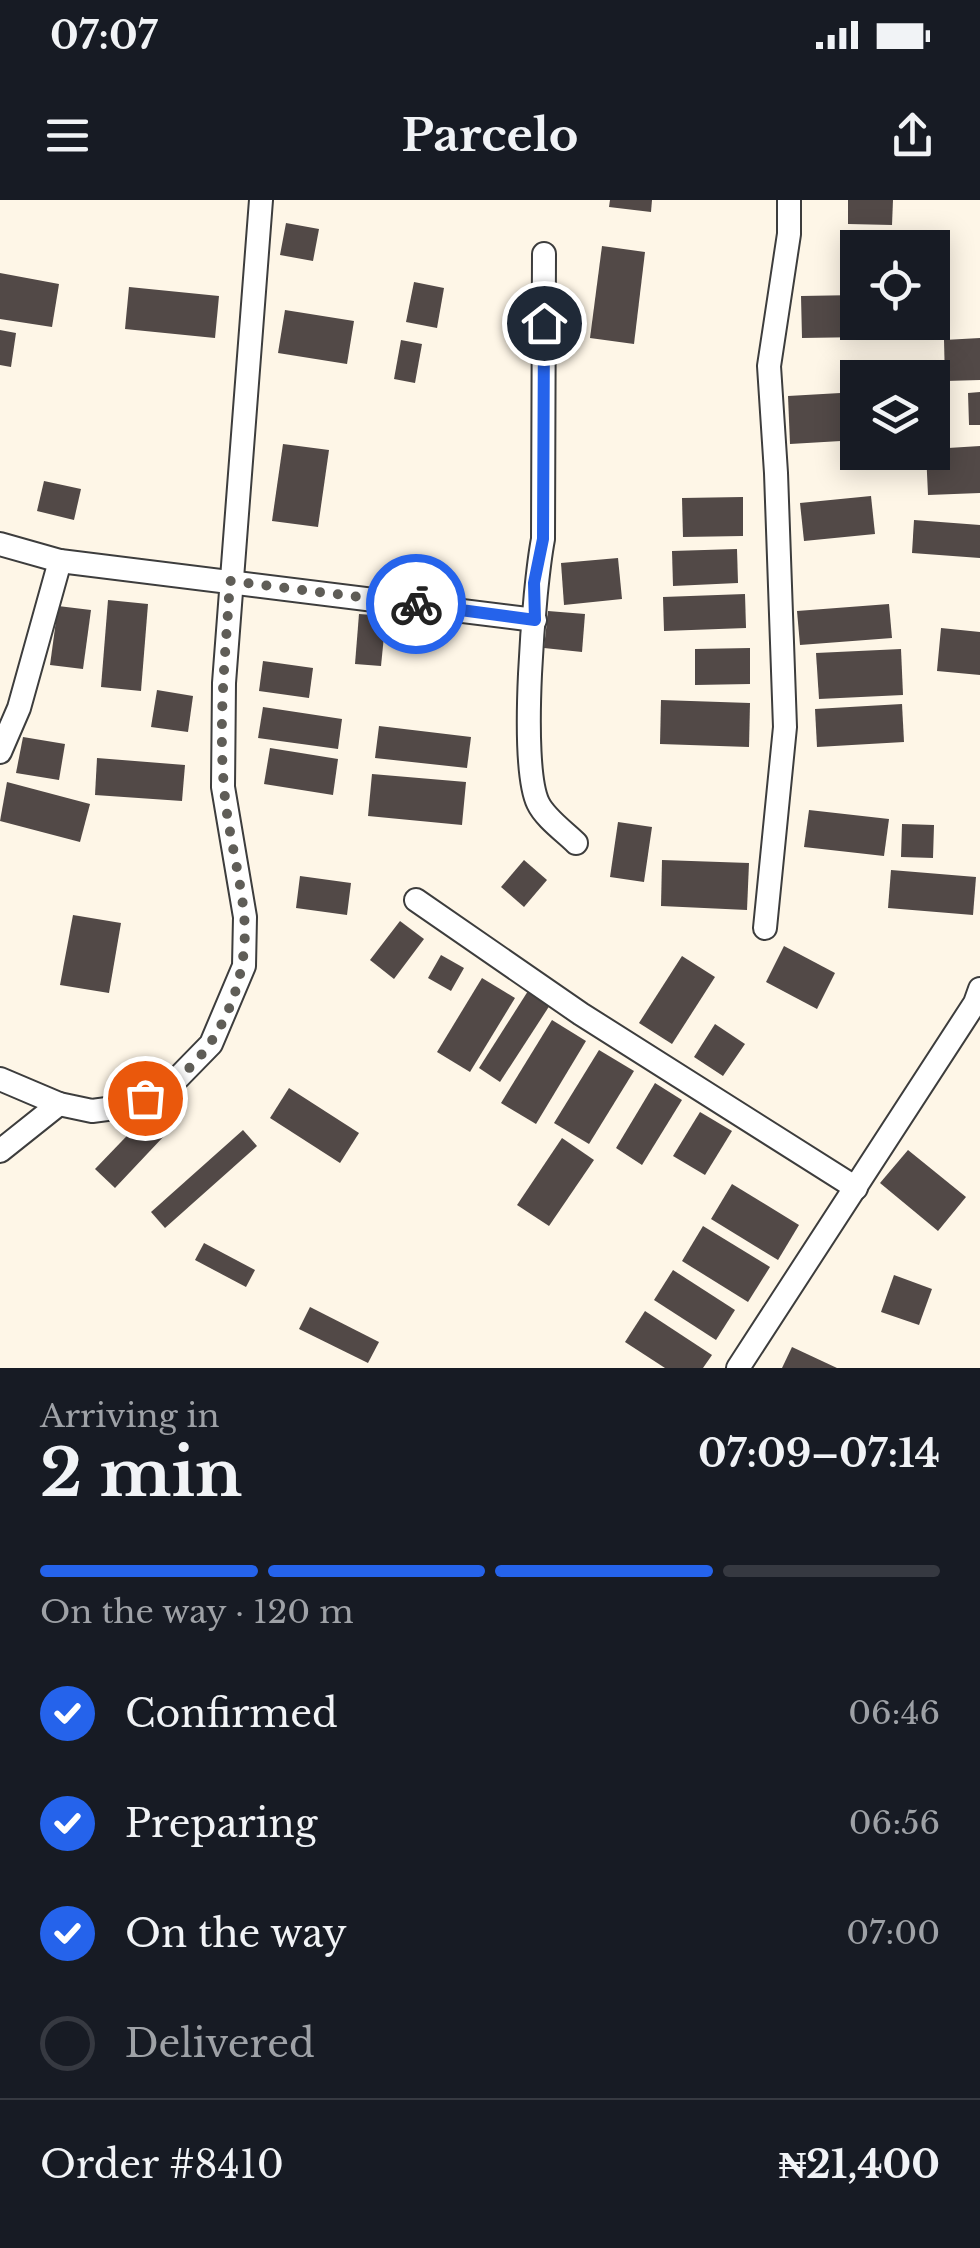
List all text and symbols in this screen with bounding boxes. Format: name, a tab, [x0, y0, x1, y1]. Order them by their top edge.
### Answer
text: 07:07	[50, 12, 157, 59]
text: Parcelo	[401, 107, 579, 163]
icon: menu	[40, 108, 95, 163]
icon: share	[885, 108, 940, 163]
map controls	[840, 230, 950, 470]
button: locate	[840, 230, 950, 340]
pin	[502, 281, 587, 366]
icon: home	[517, 296, 572, 351]
button: layers	[840, 360, 950, 470]
courier	[366, 554, 466, 654]
icon: bike	[389, 577, 444, 632]
pin	[103, 1056, 188, 1141]
icon: bag	[118, 1071, 173, 1126]
text: Arriving in	[40, 1396, 219, 1436]
text: 07:09–07:14	[698, 1430, 940, 1477]
text: 2 min	[40, 1433, 242, 1514]
text: On the way · 120 m	[40, 1592, 354, 1632]
icon: check	[40, 1686, 95, 1741]
text: Confirmed	[125, 1690, 338, 1737]
text: 06:46	[848, 1693, 940, 1733]
icon: check	[40, 1796, 95, 1851]
text: Preparing	[125, 1800, 317, 1847]
text: 06:56	[849, 1803, 940, 1843]
icon: check	[40, 1906, 95, 1961]
text: On the way	[125, 1910, 347, 1957]
text: 07:00	[846, 1913, 940, 1953]
text: Delivered	[125, 2020, 315, 2067]
text: Order #8410	[40, 2141, 284, 2188]
text: ₦21,400	[779, 2141, 940, 2188]

